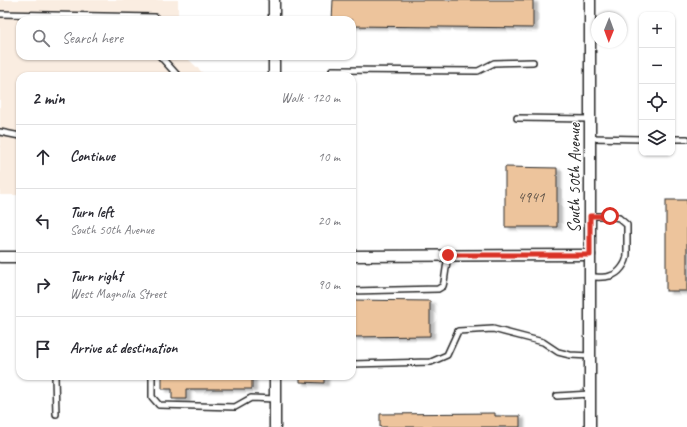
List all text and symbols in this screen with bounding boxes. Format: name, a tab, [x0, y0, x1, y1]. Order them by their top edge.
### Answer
north arrow	[591, 12, 627, 48]
map controls	[639, 12, 675, 156]
button: +	[639, 12, 675, 48]
search box	[16, 16, 356, 60]
icon: search	[30, 27, 52, 49]
text: Search here	[62, 29, 123, 48]
button: −	[639, 48, 675, 84]
button: locate	[639, 84, 675, 120]
text: 2 min	[32, 88, 65, 109]
text: Walk · 120 m	[281, 90, 340, 106]
button: layers	[639, 120, 675, 156]
street label: South 50th Avenue	[564, 122, 585, 233]
icon: ahead	[32, 146, 54, 168]
text: Continue	[70, 147, 115, 166]
text: 10 m	[318, 149, 340, 165]
house number: 4941	[517, 188, 546, 207]
text: Turn left	[70, 203, 113, 222]
route start	[601, 207, 619, 225]
icon: left	[32, 210, 54, 232]
text: 20 m	[318, 213, 340, 229]
text: South 50th Avenue	[70, 222, 154, 238]
route end	[439, 246, 457, 264]
text: Turn right	[70, 267, 123, 286]
icon: right	[32, 274, 54, 296]
text: 90 m	[318, 277, 340, 293]
text: West Magnolia Street	[70, 286, 166, 302]
icon: arrive	[32, 338, 54, 360]
text: Arrive at destination	[70, 339, 177, 358]

